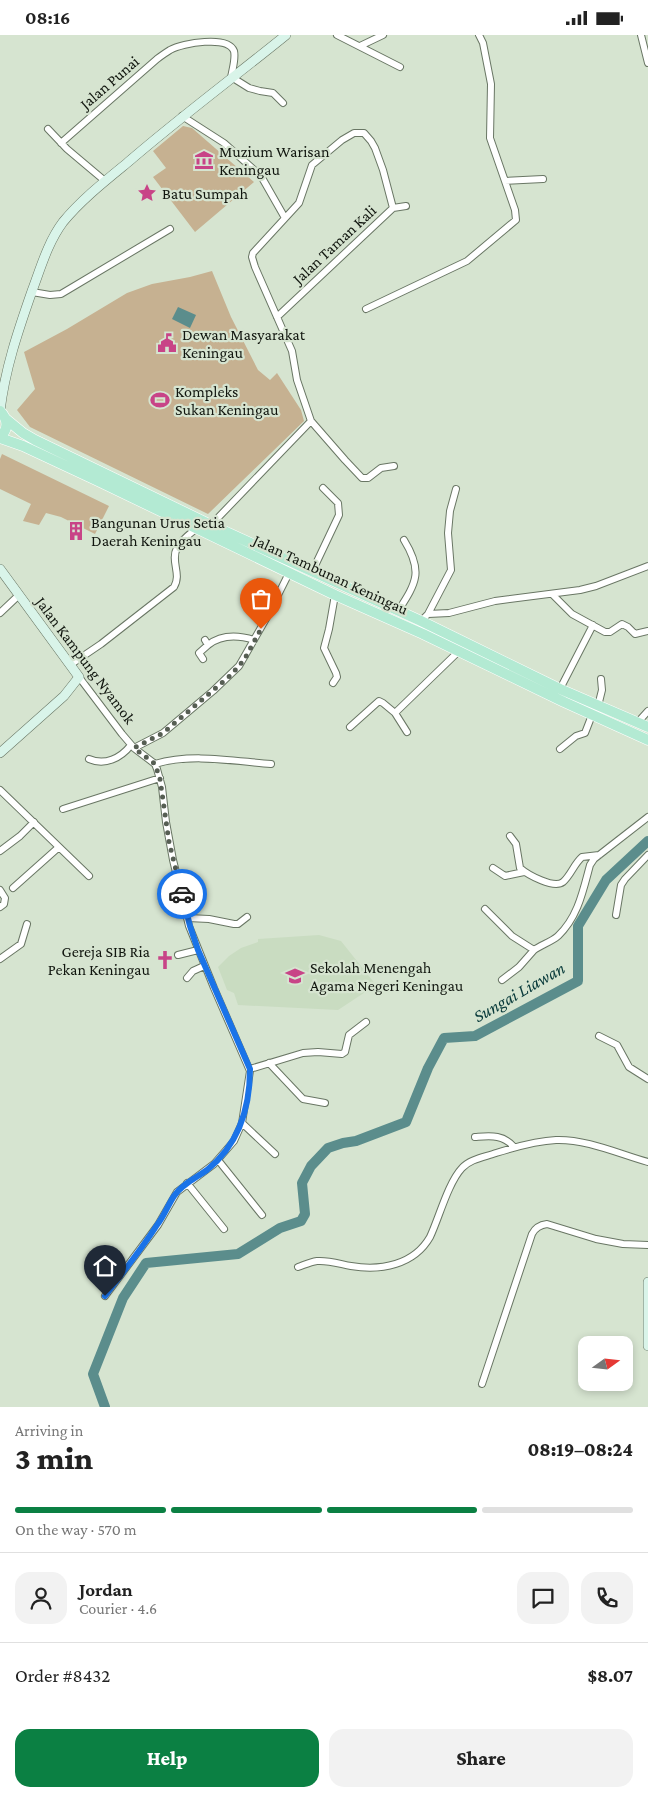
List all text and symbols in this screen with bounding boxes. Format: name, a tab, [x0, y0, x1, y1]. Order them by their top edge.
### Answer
text: 08:16	[25, 7, 70, 28]
street label: Jalan Punai	[75, 52, 143, 114]
place label: Muzium Warisan Keningau	[219, 143, 330, 179]
museum icon: Muzium Warisan Keningau	[193, 149, 215, 171]
place icon: Batu Sumpah	[136, 182, 158, 204]
place label: Batu Sumpah	[162, 185, 249, 203]
street label: Jalan Taman Kali	[288, 201, 380, 289]
place label: Dewan Masyarakat Keningau	[182, 326, 306, 362]
public building icon: Dewan Masyarakat Keningau	[156, 332, 178, 354]
place label: Kompleks Sukan Keningau	[175, 383, 279, 419]
sports icon: Kompleks Sukan Keningau	[149, 389, 171, 411]
place label: Bangunan Urus Setia Daerah Keningau	[91, 514, 225, 550]
building icon: Bangunan Urus Setia Daerah Keningau	[65, 520, 87, 542]
street label: Jalan Tambunan Keningau	[248, 530, 411, 619]
pin	[240, 578, 282, 629]
icon: bag	[247, 585, 275, 613]
street label: Jalan Kampung Nyamok	[30, 592, 139, 728]
courier	[157, 869, 207, 919]
icon: car	[168, 880, 196, 908]
place label: Gereja SIB Ria Pekan Keningau	[48, 943, 151, 979]
church icon: Gereja SIB Ria Pekan Keningau	[154, 949, 176, 971]
water label: Sungai Liawan	[470, 958, 568, 1026]
place label: Sekolah Menengah Agama Negeri Keningau	[310, 959, 464, 995]
school or university icon: Sekolah Menengah Agama Negeri Keningau	[284, 965, 306, 987]
pin	[84, 1245, 126, 1296]
icon: home	[91, 1252, 119, 1280]
north arrow	[578, 1336, 632, 1391]
map controls	[578, 1336, 633, 1391]
text: Arriving in	[15, 1422, 83, 1439]
text: 08:19–08:24	[527, 1439, 633, 1460]
text: 3 min	[15, 1440, 93, 1476]
text: On the way · 570 m	[15, 1521, 137, 1538]
button: person	[15, 1572, 67, 1624]
button: chat	[517, 1572, 569, 1624]
button: phone	[581, 1572, 633, 1624]
text: Jordan	[79, 1579, 133, 1600]
text: Courier · 4.6	[79, 1600, 157, 1617]
text: Order #8432	[15, 1665, 110, 1686]
text: $8.07	[587, 1665, 633, 1686]
button: Help	[15, 1729, 319, 1787]
button: Share	[329, 1729, 633, 1787]

